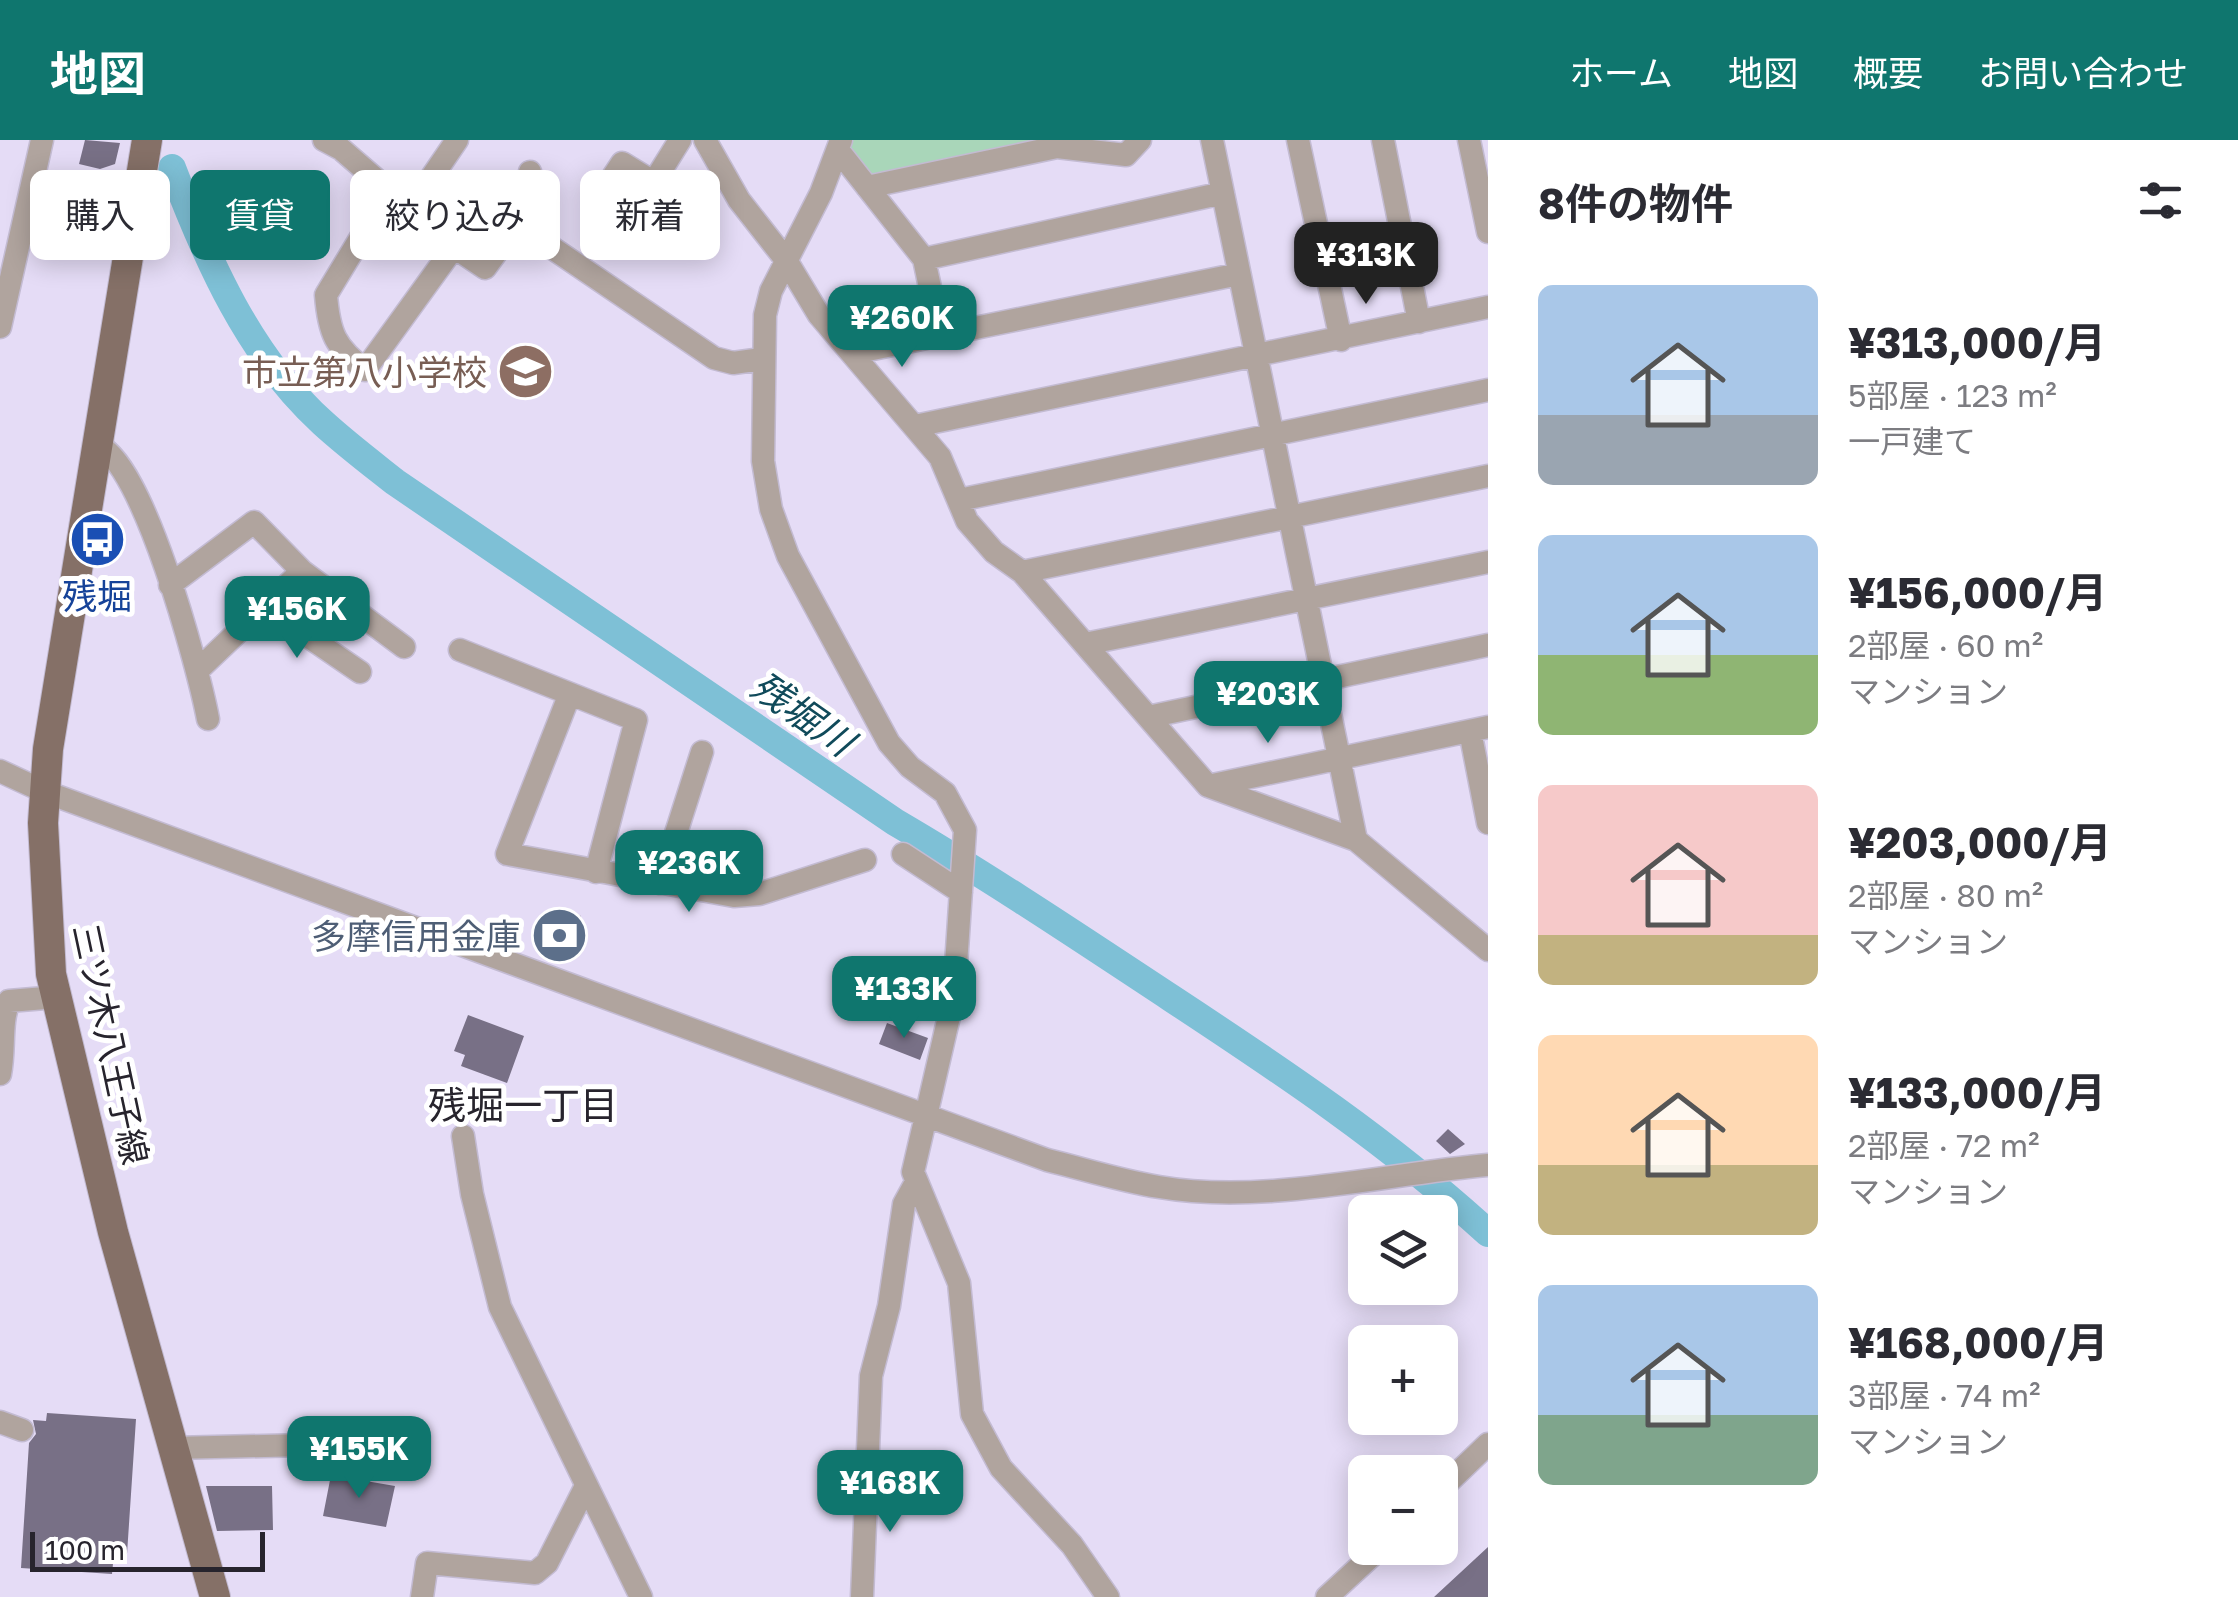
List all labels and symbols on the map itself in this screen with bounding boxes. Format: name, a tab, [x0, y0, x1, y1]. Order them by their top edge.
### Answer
pin: ¥313K	[1296, 222, 1436, 307]
pin: ¥260K	[832, 285, 972, 370]
school or university icon: 市立第八小学校	[496, 342, 556, 402]
place label: 市立第八小学校	[242, 351, 487, 393]
bus stop icon: 残堀	[67, 510, 127, 570]
place label: 残堀	[62, 575, 132, 617]
pin: ¥156K	[227, 576, 367, 661]
pin: ¥203K	[1198, 661, 1338, 746]
water label: 残堀川	[743, 662, 866, 766]
pin: ¥236K	[619, 830, 759, 915]
bank icon: 多摩信用金庫	[530, 906, 590, 966]
place label: 多摩信用金庫	[311, 915, 521, 957]
street label: 三ツ木八王子線	[65, 920, 157, 1168]
pin: ¥133K	[834, 956, 974, 1041]
district label: 残堀一丁目	[428, 1082, 618, 1127]
pin: ¥155K	[289, 1416, 429, 1501]
pin: ¥168K	[820, 1450, 960, 1535]
scale bar	[30, 1527, 265, 1572]

